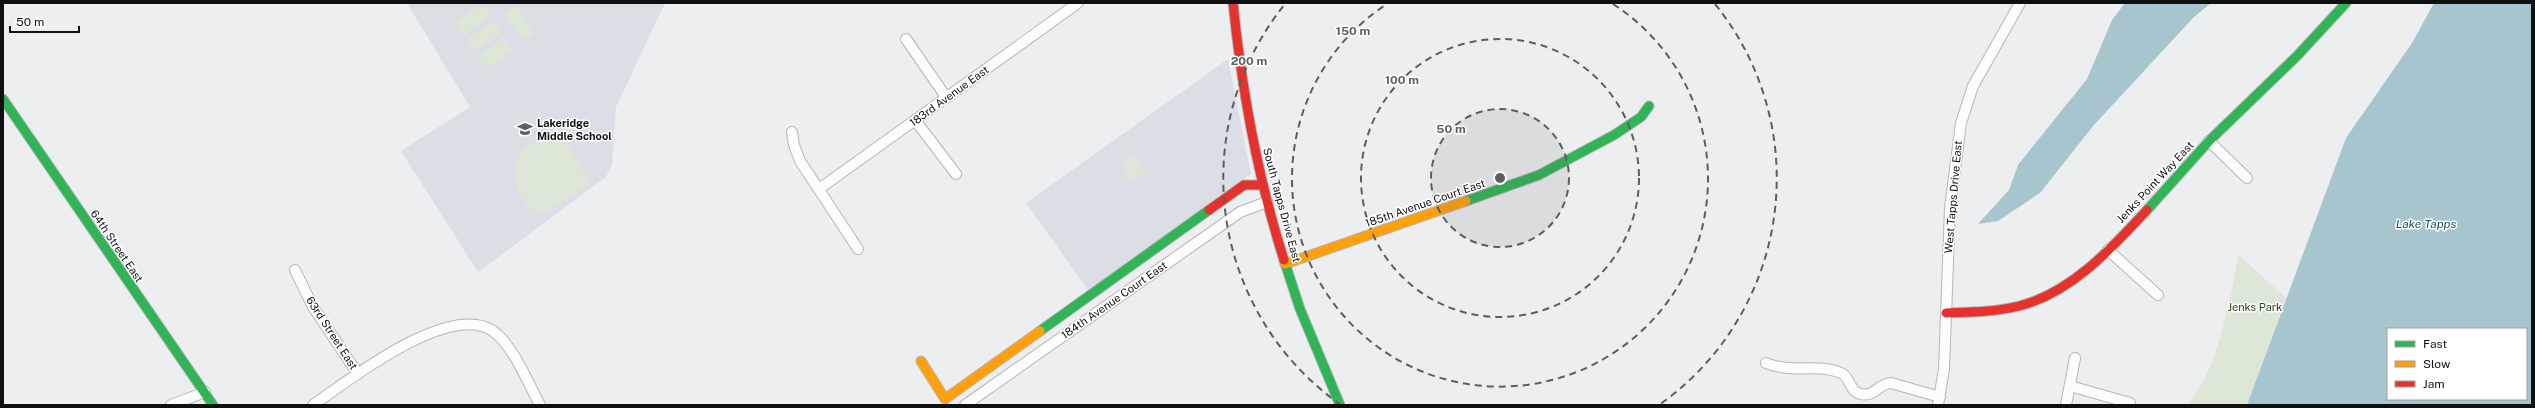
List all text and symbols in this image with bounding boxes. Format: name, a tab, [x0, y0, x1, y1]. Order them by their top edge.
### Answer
scale bar	[10, 8, 79, 34]
text: 50 m	[16, 15, 44, 29]
text: 150 m	[1336, 24, 1370, 38]
text: 200 m	[1231, 54, 1267, 68]
street label: 183rd Avenue East	[907, 63, 991, 129]
text: 100 m	[1385, 73, 1419, 87]
place label: Lakeridge Middle School	[537, 117, 612, 142]
school or university icon: Lakeridge Middle School	[516, 120, 534, 138]
text: 50 m	[1436, 122, 1466, 136]
street label: Jenks Point Way East	[2114, 139, 2196, 225]
street label: West Tapps Drive East	[1942, 140, 1964, 254]
street label: South Tapps Drive East	[1261, 147, 1303, 263]
centre of rings	[1493, 171, 1507, 185]
street label: 185th Avenue Court East	[1363, 177, 1487, 229]
street label: 64th Street East	[88, 208, 146, 284]
water label: Lake Tapps	[2396, 217, 2456, 231]
street label: 184th Avenue Court East	[1059, 259, 1169, 341]
street label: 63rd Street East	[304, 294, 360, 372]
park label: Jenks Park	[2228, 301, 2282, 313]
legend	[2387, 328, 2527, 400]
text: Fast	[2423, 337, 2448, 351]
text: Slow	[2423, 357, 2451, 371]
text: Jam	[2423, 377, 2445, 391]

